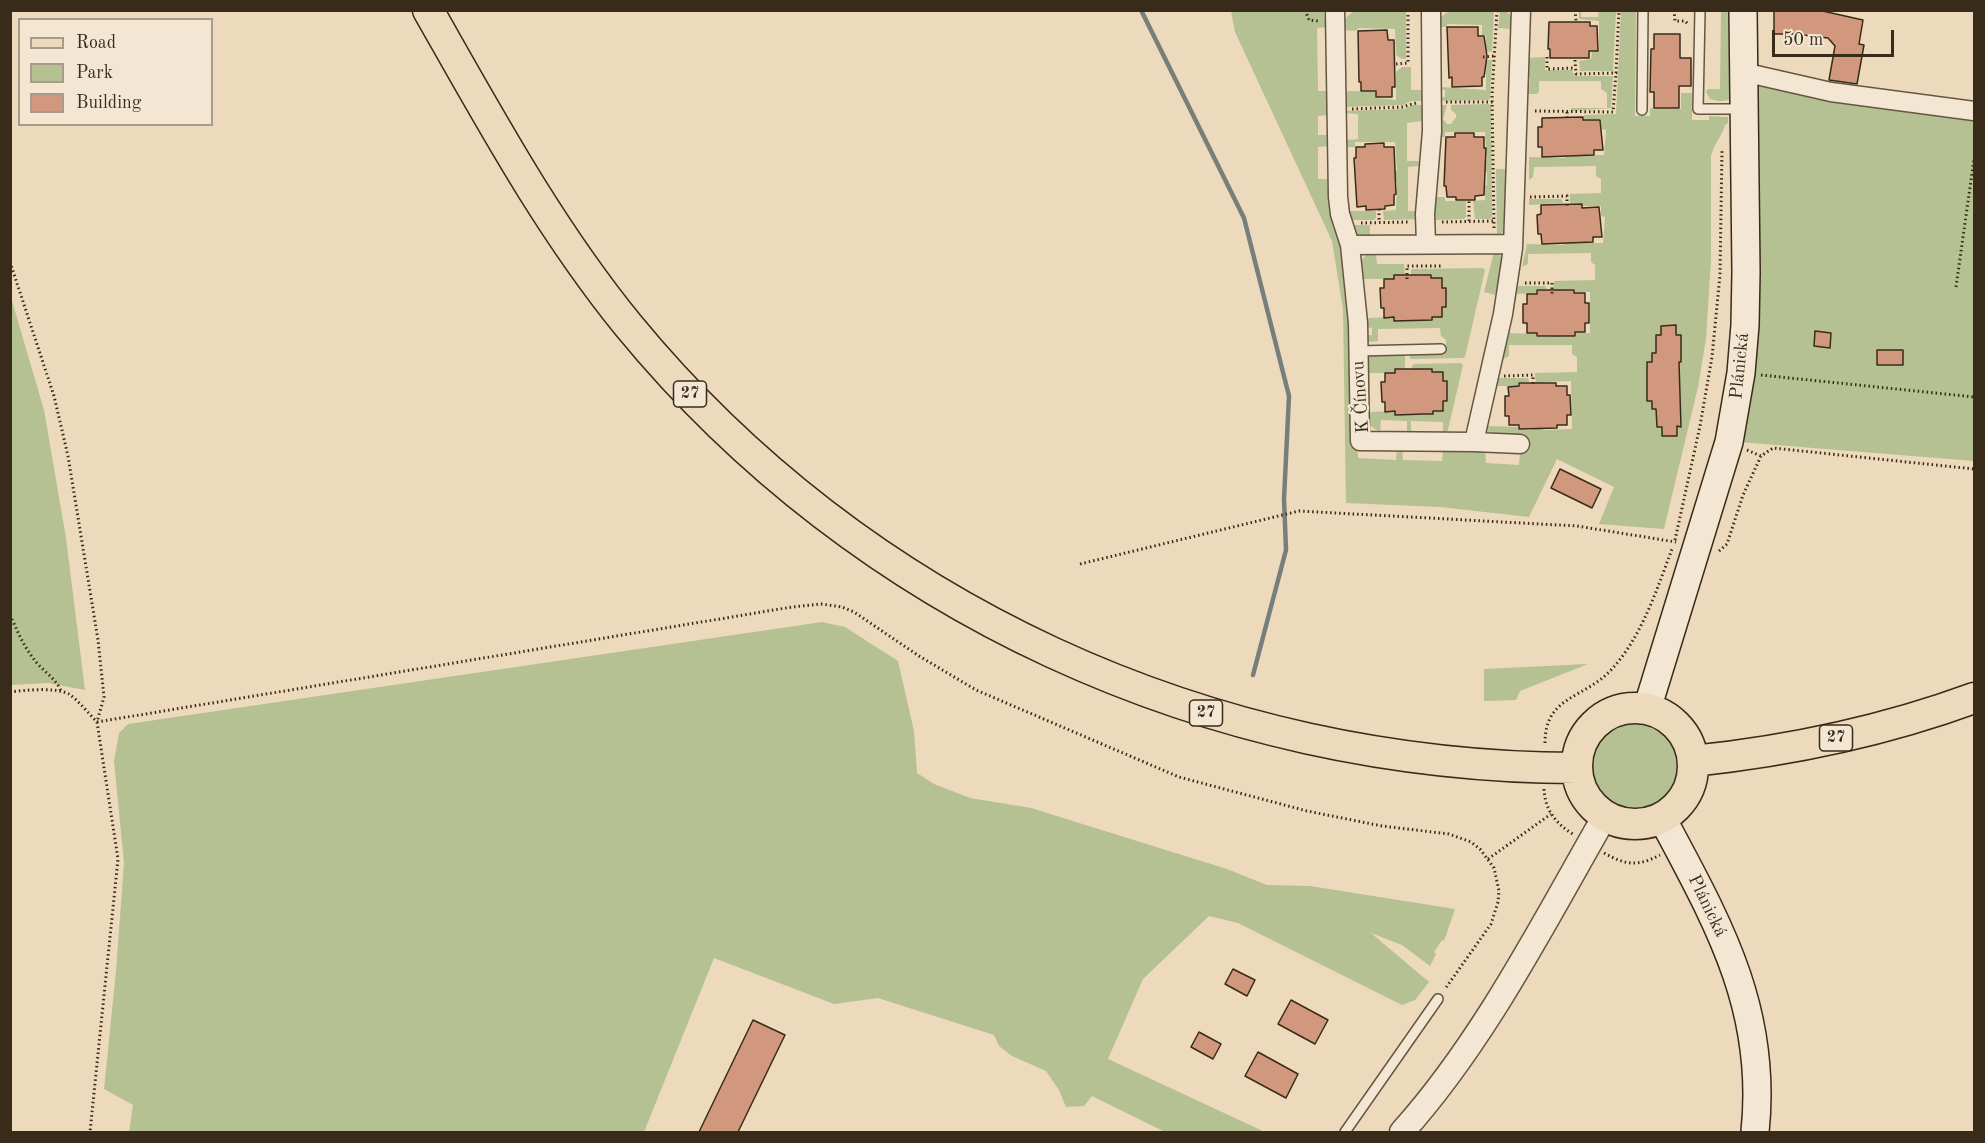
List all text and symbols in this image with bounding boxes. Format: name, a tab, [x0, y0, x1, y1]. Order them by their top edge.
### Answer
legend	[18, 18, 213, 126]
scale bar	[1775, 18, 1896, 56]
text: 50 m	[1783, 31, 1823, 49]
text: Road	[76, 34, 116, 52]
text: Park	[76, 64, 113, 82]
text: Building	[76, 94, 141, 112]
street label: Plánická	[1726, 332, 1754, 400]
street label: K Čínovu	[1348, 360, 1374, 434]
road number: 27	[674, 381, 706, 407]
road number: 27	[1190, 700, 1222, 726]
road number: 27	[1820, 725, 1852, 751]
street label: Plánická	[1683, 871, 1731, 941]

